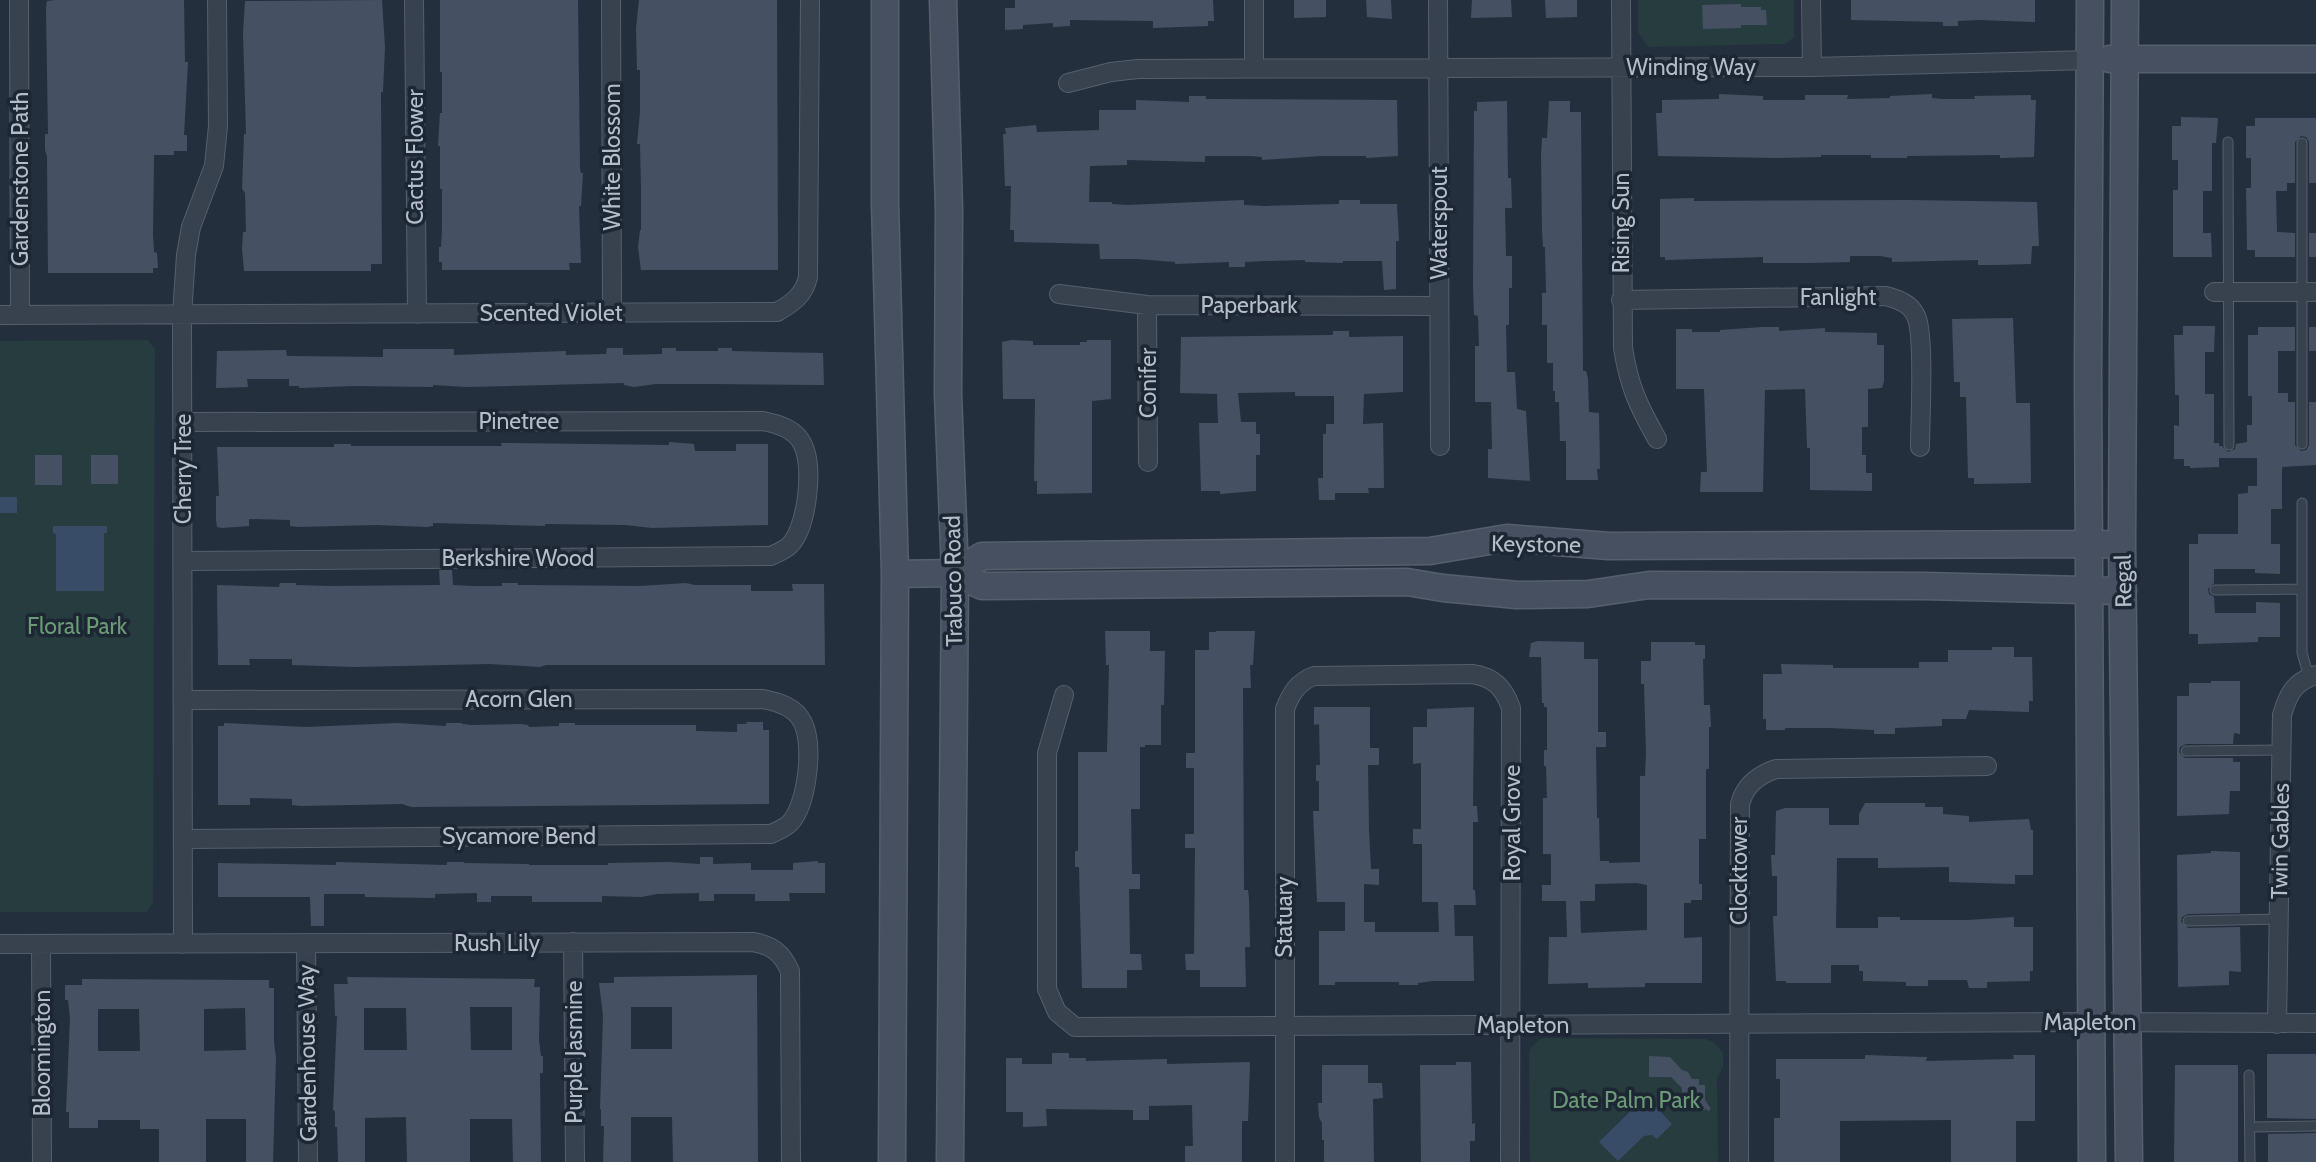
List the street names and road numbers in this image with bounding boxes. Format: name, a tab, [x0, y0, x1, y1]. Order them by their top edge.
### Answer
street label: Winding Way	[1626, 53, 1756, 81]
street label: White Blossom	[598, 83, 626, 231]
street label: Cactus Flower	[401, 88, 429, 225]
street label: Gardenstone Path	[6, 92, 34, 266]
street label: Waterspout	[1425, 166, 1453, 280]
street label: Rising Sun	[1607, 173, 1635, 273]
street label: Fanlight	[1800, 283, 1876, 311]
street label: Paperbark	[1200, 291, 1298, 319]
street label: Scented Violet	[480, 299, 623, 327]
street label: Conifer	[1134, 347, 1162, 418]
street label: Pinetree	[479, 407, 560, 435]
street label: Cherry Tree	[169, 414, 197, 524]
street label: Trabuco Road	[938, 515, 968, 647]
street label: Keystone	[1491, 529, 1581, 559]
street label: Berkshire Wood	[442, 544, 594, 572]
street label: Regal	[2109, 554, 2137, 608]
street label: Acorn Glen	[465, 685, 573, 713]
street label: Royal Grove	[1498, 765, 1526, 881]
street label: Twin Gables	[2265, 783, 2295, 899]
street label: Clocktower	[1725, 816, 1753, 925]
street label: Sycamore Bend	[442, 822, 596, 850]
street label: Statuary	[1270, 876, 1298, 958]
street label: Rush Lily	[454, 929, 540, 957]
street label: Gardenhouse Way	[291, 964, 323, 1142]
street label: Purple Jasmine	[560, 980, 588, 1124]
street label: Bloomington	[28, 990, 56, 1116]
street label: Mapleton	[2044, 1008, 2136, 1036]
street label: Mapleton	[1477, 1011, 1569, 1039]

